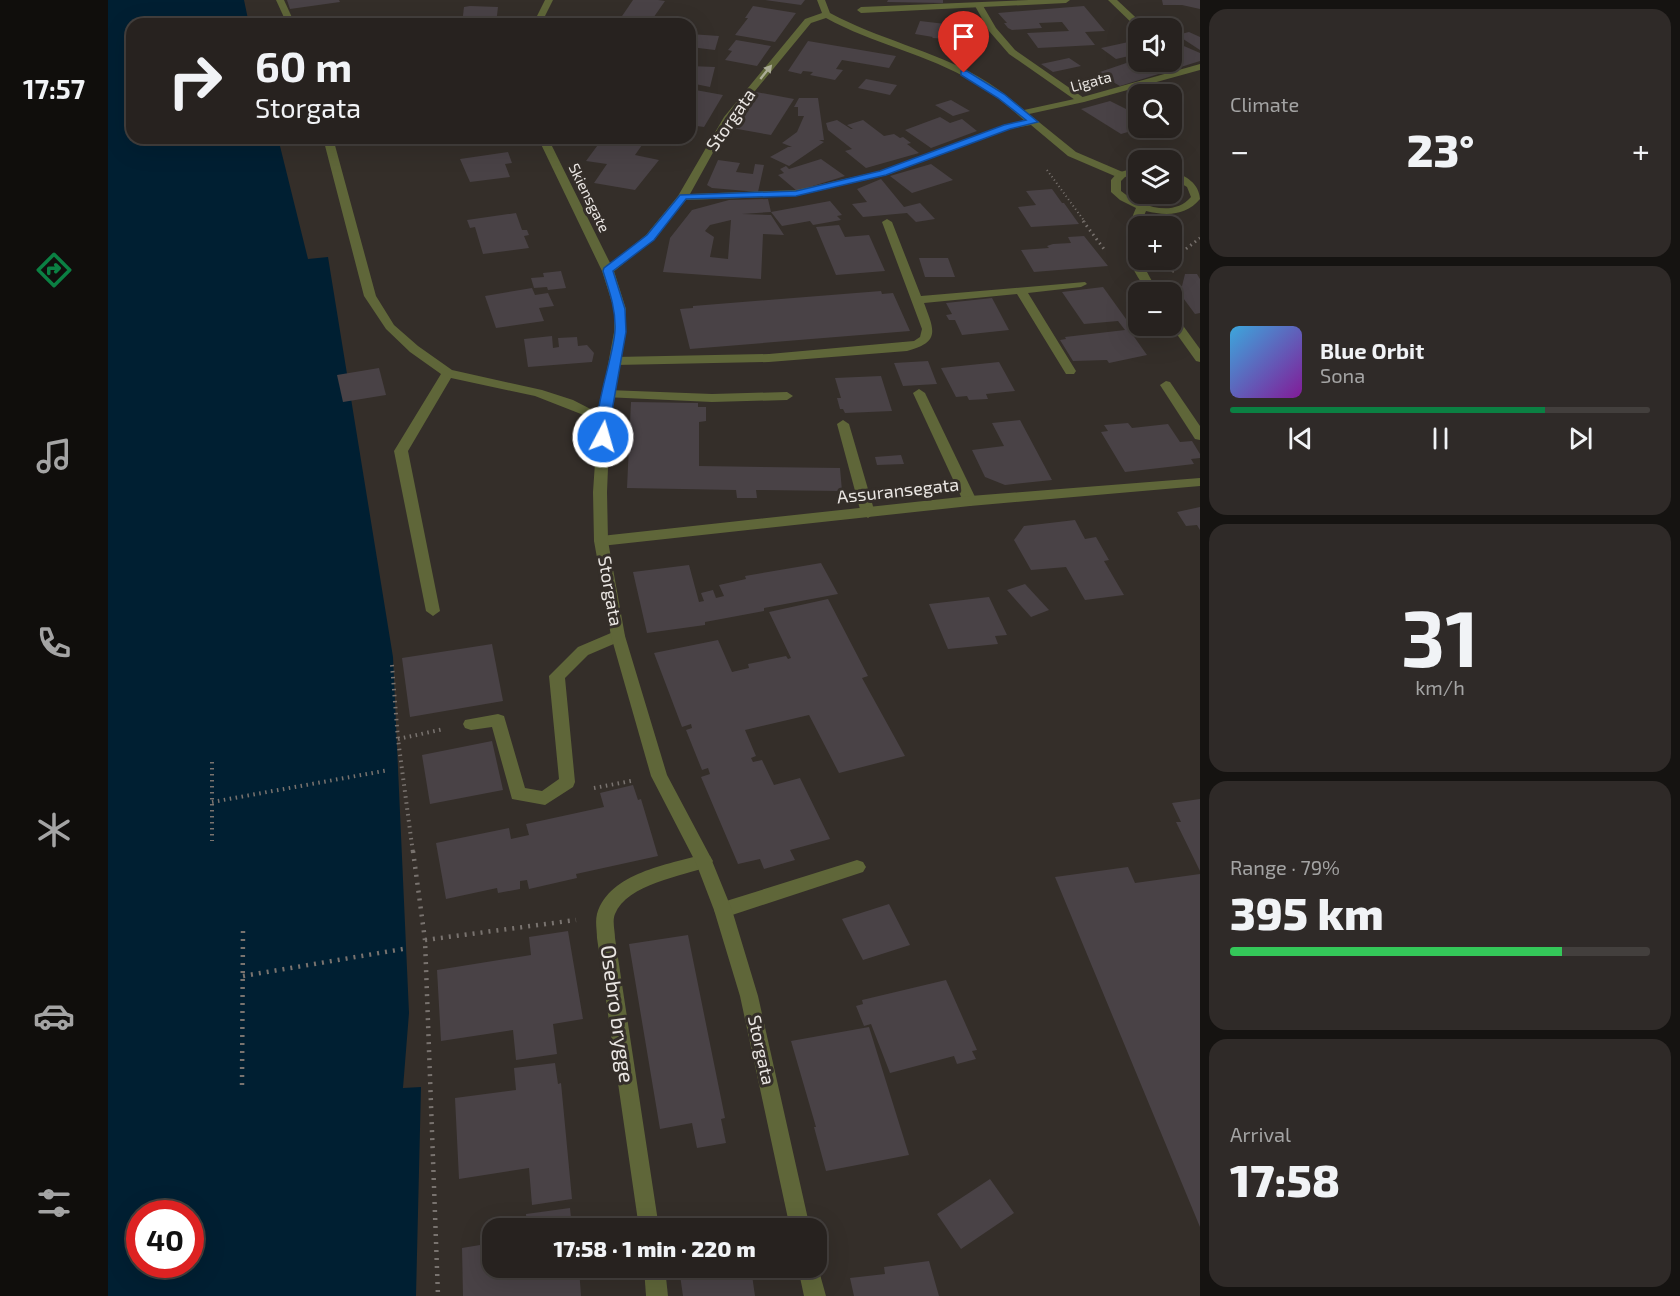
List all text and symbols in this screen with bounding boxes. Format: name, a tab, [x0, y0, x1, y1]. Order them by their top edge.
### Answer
pin	[938, 11, 989, 73]
map controls	[1128, 18, 1182, 336]
button: sound	[1128, 18, 1182, 72]
icon: arrive	[947, 20, 980, 53]
text: 60 m	[255, 40, 352, 90]
icon: right	[156, 42, 234, 120]
one-way arrow	[759, 64, 772, 80]
street label: Ligata	[1068, 67, 1113, 95]
text: 17:57	[23, 72, 85, 104]
street label: Storgata	[701, 84, 759, 155]
button: search	[1128, 84, 1182, 138]
text: Storgata	[255, 91, 361, 123]
text: Climate	[1230, 92, 1299, 116]
text: 23°	[1407, 122, 1474, 176]
text: −	[1230, 130, 1249, 170]
text: +	[1632, 130, 1650, 170]
button: layers	[1128, 150, 1182, 204]
street label: Skiensgate	[565, 160, 614, 235]
button: +	[1128, 216, 1182, 270]
icon: directions	[33, 249, 75, 291]
button: −	[1128, 282, 1182, 336]
text: Blue Orbit	[1320, 337, 1424, 363]
text: Sona	[1320, 363, 1365, 387]
position arrow	[571, 405, 635, 469]
icon: previous	[1284, 422, 1317, 455]
icon: pause	[1424, 422, 1457, 455]
icon: next	[1564, 422, 1597, 455]
icon: music	[33, 435, 75, 477]
street label: Assuransegata	[836, 473, 960, 507]
street label: Storgata	[594, 554, 628, 628]
text: 31	[1401, 589, 1479, 683]
icon: phone	[33, 622, 75, 664]
text: km/h	[1415, 675, 1465, 699]
icon: climate	[33, 809, 75, 851]
text: Range · 79%	[1230, 855, 1340, 879]
text: 395 km	[1230, 885, 1384, 939]
street label: Osebro brygge	[596, 943, 641, 1084]
icon: car	[33, 995, 75, 1037]
street label: Storgata	[744, 1013, 780, 1087]
text: Arrival	[1230, 1122, 1291, 1146]
text: 17:58	[1230, 1152, 1340, 1206]
icon: filters	[33, 1182, 75, 1224]
speed limit sign: 40	[126, 1200, 204, 1278]
text: 17:58 · 1 min · 220 m	[553, 1235, 756, 1261]

